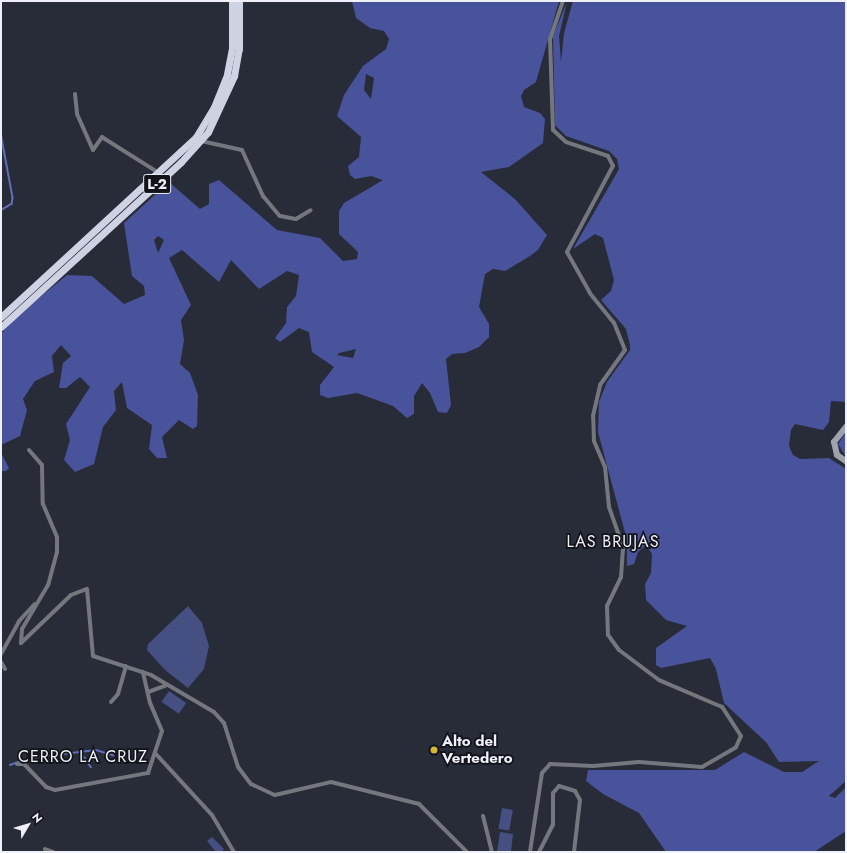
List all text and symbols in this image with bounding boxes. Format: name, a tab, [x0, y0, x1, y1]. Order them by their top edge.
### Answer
road number: L-2	[143, 172, 171, 196]
district label: LAS BRUJAS	[567, 532, 659, 552]
place label: Alto del Vertedero	[442, 732, 513, 767]
marker: Alto del Vertedero	[429, 745, 439, 755]
district label: CERRO LA CRUZ	[18, 747, 148, 767]
north arrow	[8, 805, 48, 845]
text: N	[28, 809, 46, 826]

